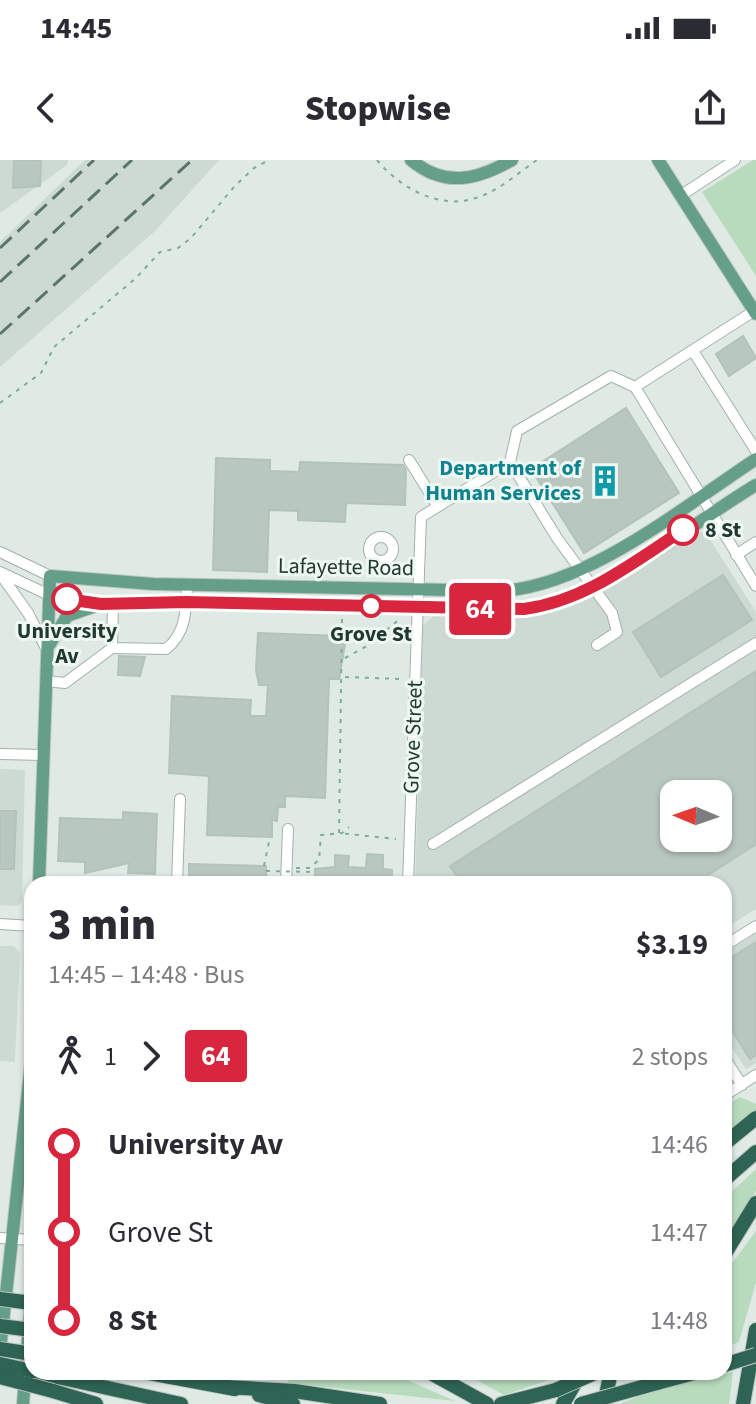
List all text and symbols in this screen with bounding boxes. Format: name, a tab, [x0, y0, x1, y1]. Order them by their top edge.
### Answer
text: 14:45	[40, 7, 112, 50]
text: Stopwise	[305, 83, 451, 134]
icon: back	[24, 86, 68, 130]
icon: share	[688, 86, 732, 130]
place label: Department of Human Services	[425, 452, 582, 509]
building icon: Department of Human Services	[588, 464, 622, 498]
place label: 8 St	[705, 514, 742, 546]
marker: 8 St	[668, 515, 698, 545]
street label: Lafayette Road	[278, 550, 414, 584]
line badge: 64	[444, 583, 516, 635]
marker: University Av	[52, 584, 82, 614]
text: 64	[465, 589, 495, 629]
marker: Grove St	[360, 595, 382, 617]
place label: University Av	[17, 615, 118, 672]
place label: Grove St	[330, 618, 412, 650]
street label: Grove Street	[395, 679, 431, 794]
north arrow	[660, 780, 732, 852]
map controls	[660, 780, 732, 852]
text: 3 min	[48, 894, 156, 957]
text: $3.19	[636, 923, 708, 966]
text: 14:45 – 14:48 · Bus	[48, 956, 244, 993]
icon: walk	[48, 1034, 92, 1078]
icon: forward	[129, 1034, 173, 1078]
text: 64	[201, 1036, 231, 1076]
text: 1	[104, 1038, 117, 1075]
text: 2 stops	[632, 1038, 708, 1075]
text: University Av	[108, 1123, 283, 1166]
text: 14:46	[650, 1126, 708, 1163]
text: Grove St	[108, 1211, 213, 1254]
text: 14:47	[650, 1214, 708, 1251]
text: 8 St	[108, 1299, 157, 1342]
text: 14:48	[650, 1302, 708, 1339]

